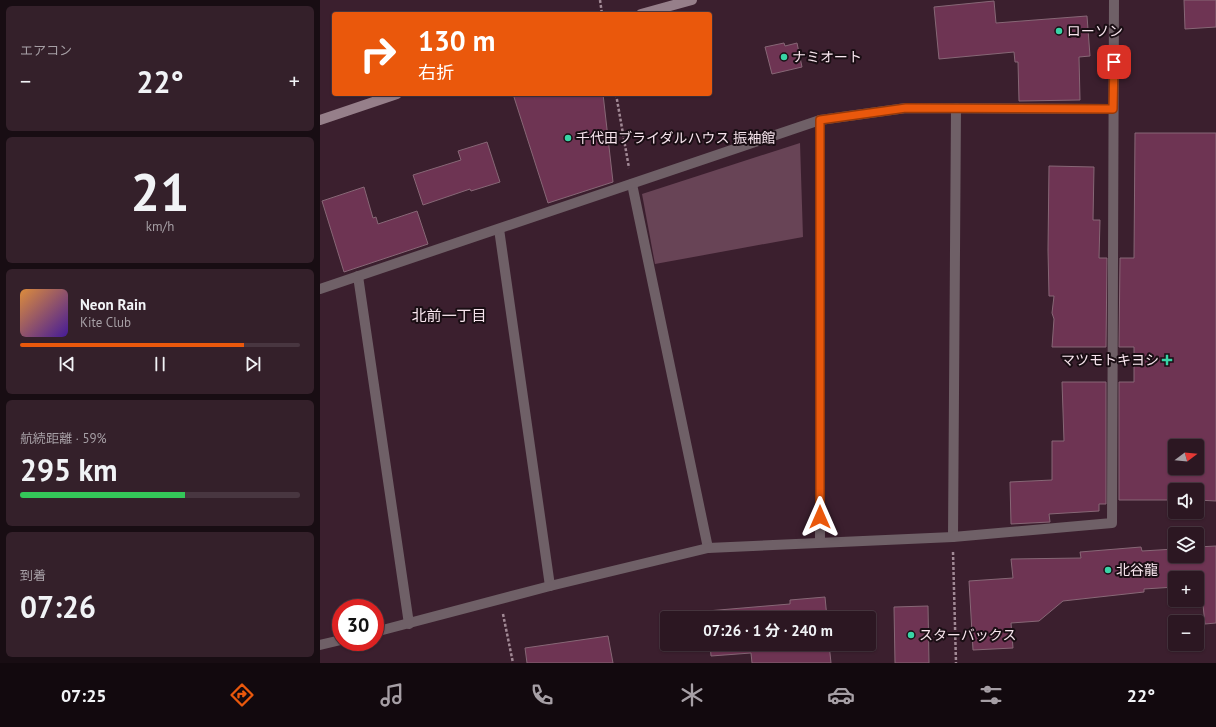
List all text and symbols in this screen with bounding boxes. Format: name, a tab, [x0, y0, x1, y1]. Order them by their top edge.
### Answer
text: 130 m	[418, 22, 495, 59]
place label: ローソン	[1067, 22, 1123, 40]
marker: ローソン	[1054, 26, 1064, 36]
icon: right	[352, 28, 404, 80]
text: エアコン	[20, 42, 72, 59]
pin	[1097, 45, 1131, 79]
place label: ナミオート	[792, 48, 862, 66]
icon: arrive	[1103, 51, 1125, 73]
marker: ナミオート	[779, 52, 789, 62]
text: 右折	[418, 61, 454, 84]
text: 22°	[136, 62, 184, 101]
text: −	[20, 67, 31, 95]
text: +	[289, 67, 300, 95]
place label: 千代田ブライダルハウス 振袖館	[576, 129, 775, 147]
marker: 千代田ブライダルハウス 振袖館	[563, 133, 573, 143]
text: 21	[131, 158, 189, 225]
text: km/h	[146, 218, 174, 235]
text: Neon Rain	[80, 295, 146, 314]
district label: 北前一丁目	[411, 306, 487, 325]
text: Kite Club	[80, 314, 131, 331]
place label: マツモトキヨシ	[1061, 351, 1159, 369]
icon: previous	[56, 353, 78, 375]
icon: pause	[149, 353, 171, 375]
icon: next	[242, 353, 264, 375]
marker: マツモトキヨシ	[1162, 355, 1172, 365]
text: 航続距離 · 59%	[20, 430, 107, 447]
north arrow	[1168, 439, 1204, 475]
map controls	[1168, 439, 1204, 651]
text: 295 km	[20, 450, 118, 489]
button: sound	[1168, 483, 1204, 519]
position arrow	[799, 496, 841, 538]
button: layers	[1168, 527, 1204, 563]
place label: 北谷龍	[1116, 561, 1158, 579]
marker: 北谷龍	[1103, 565, 1113, 575]
text: 到着	[20, 567, 46, 584]
button: +	[1168, 571, 1204, 607]
text: 07:26	[20, 587, 96, 626]
speed limit sign: 30	[332, 599, 384, 651]
button: −	[1168, 615, 1204, 651]
text: 07:26 · 1 分 · 240 m	[703, 621, 833, 640]
place label: スターバックス	[919, 626, 1016, 644]
marker: スターバックス	[906, 630, 916, 640]
icon: directions	[228, 681, 256, 709]
icon: music	[378, 681, 406, 709]
icon: phone	[528, 681, 556, 709]
icon: climate	[678, 681, 706, 709]
icon: car	[827, 681, 855, 709]
icon: filters	[977, 681, 1005, 709]
text: 07:25	[61, 684, 107, 707]
text: 22°	[1127, 684, 1155, 707]

